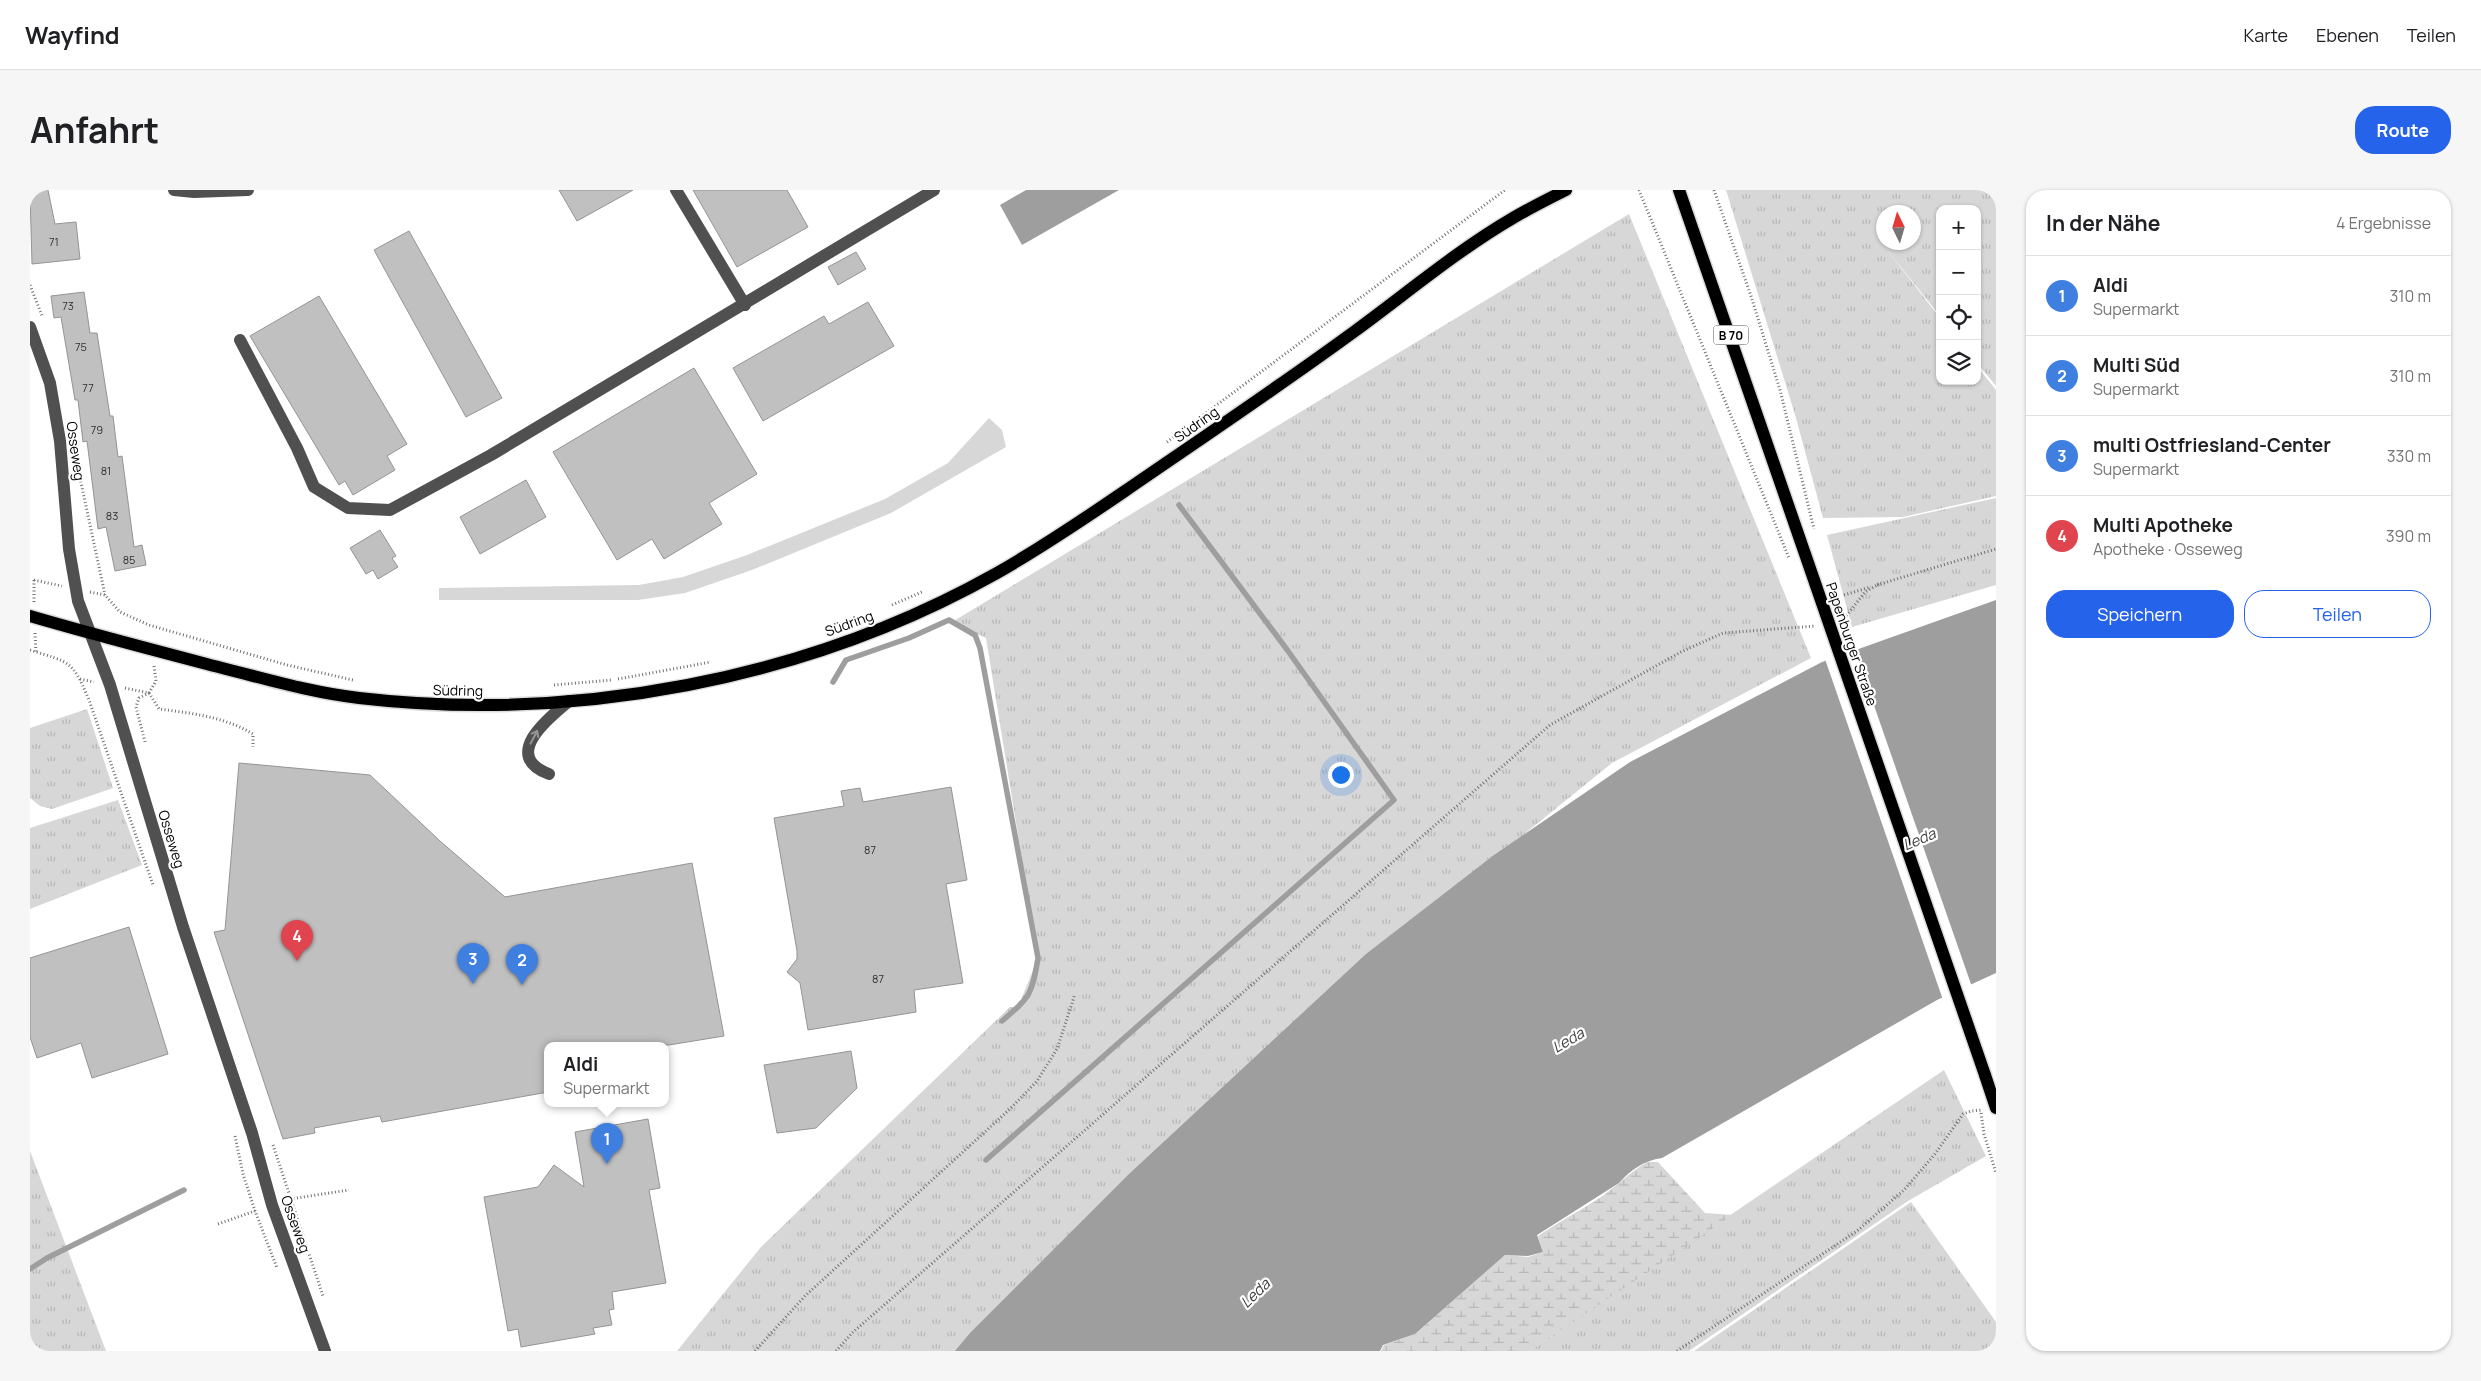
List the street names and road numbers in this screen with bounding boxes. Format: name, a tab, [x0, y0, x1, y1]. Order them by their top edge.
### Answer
road number: B 70	[1714, 326, 1748, 344]
street label: Südring	[1170, 402, 1222, 446]
street label: Osseweg	[62, 420, 90, 482]
street label: Papenburger Straße	[1822, 580, 1882, 708]
street label: Südring	[822, 605, 876, 641]
street label: Südring	[433, 680, 483, 700]
street label: Osseweg	[154, 808, 190, 870]
street label: Osseweg	[277, 1193, 315, 1255]

